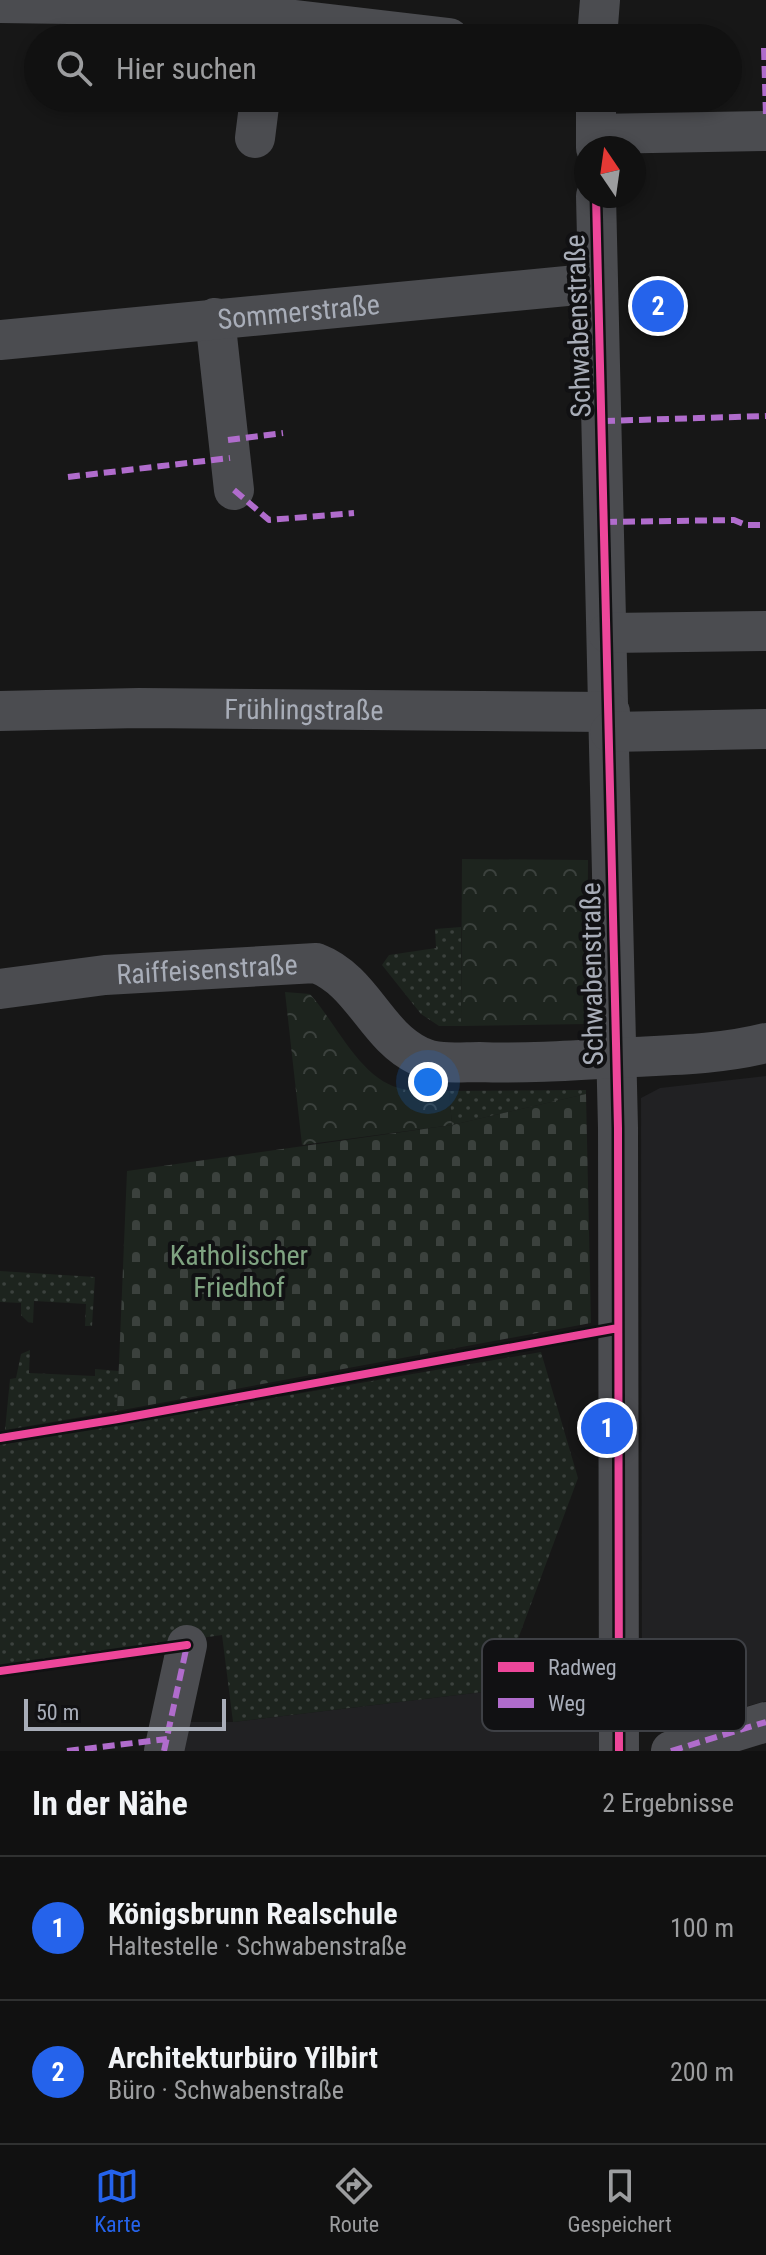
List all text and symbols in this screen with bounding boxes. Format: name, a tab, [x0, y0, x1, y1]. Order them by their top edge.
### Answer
search box	[24, 24, 742, 112]
icon: search	[52, 46, 96, 90]
text: Hier suchen	[116, 51, 257, 86]
north arrow	[574, 136, 646, 208]
street label: Schwabenstraße	[558, 234, 598, 418]
pin: 2	[632, 276, 684, 336]
street label: Sommerstraße	[216, 287, 381, 336]
street label: Frühlingstraße	[224, 692, 384, 727]
street label: Schwabenstraße	[574, 882, 610, 1066]
street label: Raiffeisenstraße	[115, 948, 298, 991]
your location	[408, 1062, 448, 1102]
park label: Katholischer Friedhof	[170, 1239, 308, 1304]
pin: 1	[581, 1398, 633, 1458]
legend	[482, 1639, 746, 1731]
text: Radweg	[548, 1655, 617, 1680]
text: Weg	[548, 1691, 586, 1716]
scale bar	[24, 1695, 226, 1731]
text: 50 m	[36, 1700, 79, 1725]
text: In der Nähe	[32, 1783, 188, 1823]
text: 2 Ergebnisse	[602, 1788, 734, 1818]
text: Königsbrunn Realschule	[108, 1896, 398, 1931]
text: 1	[51, 1913, 65, 1943]
text: 100 m	[670, 1913, 734, 1943]
text: Haltestelle · Schwabenstraße	[108, 1931, 407, 1961]
text: Architekturbüro Yilbirt	[108, 2040, 378, 2075]
text: 2	[51, 2057, 65, 2087]
text: 200 m	[670, 2057, 734, 2087]
text: Büro · Schwabenstraße	[108, 2075, 344, 2105]
tab: Karte	[94, 2164, 141, 2237]
tab: Route	[329, 2164, 379, 2237]
tab: Gespeichert	[567, 2164, 672, 2237]

